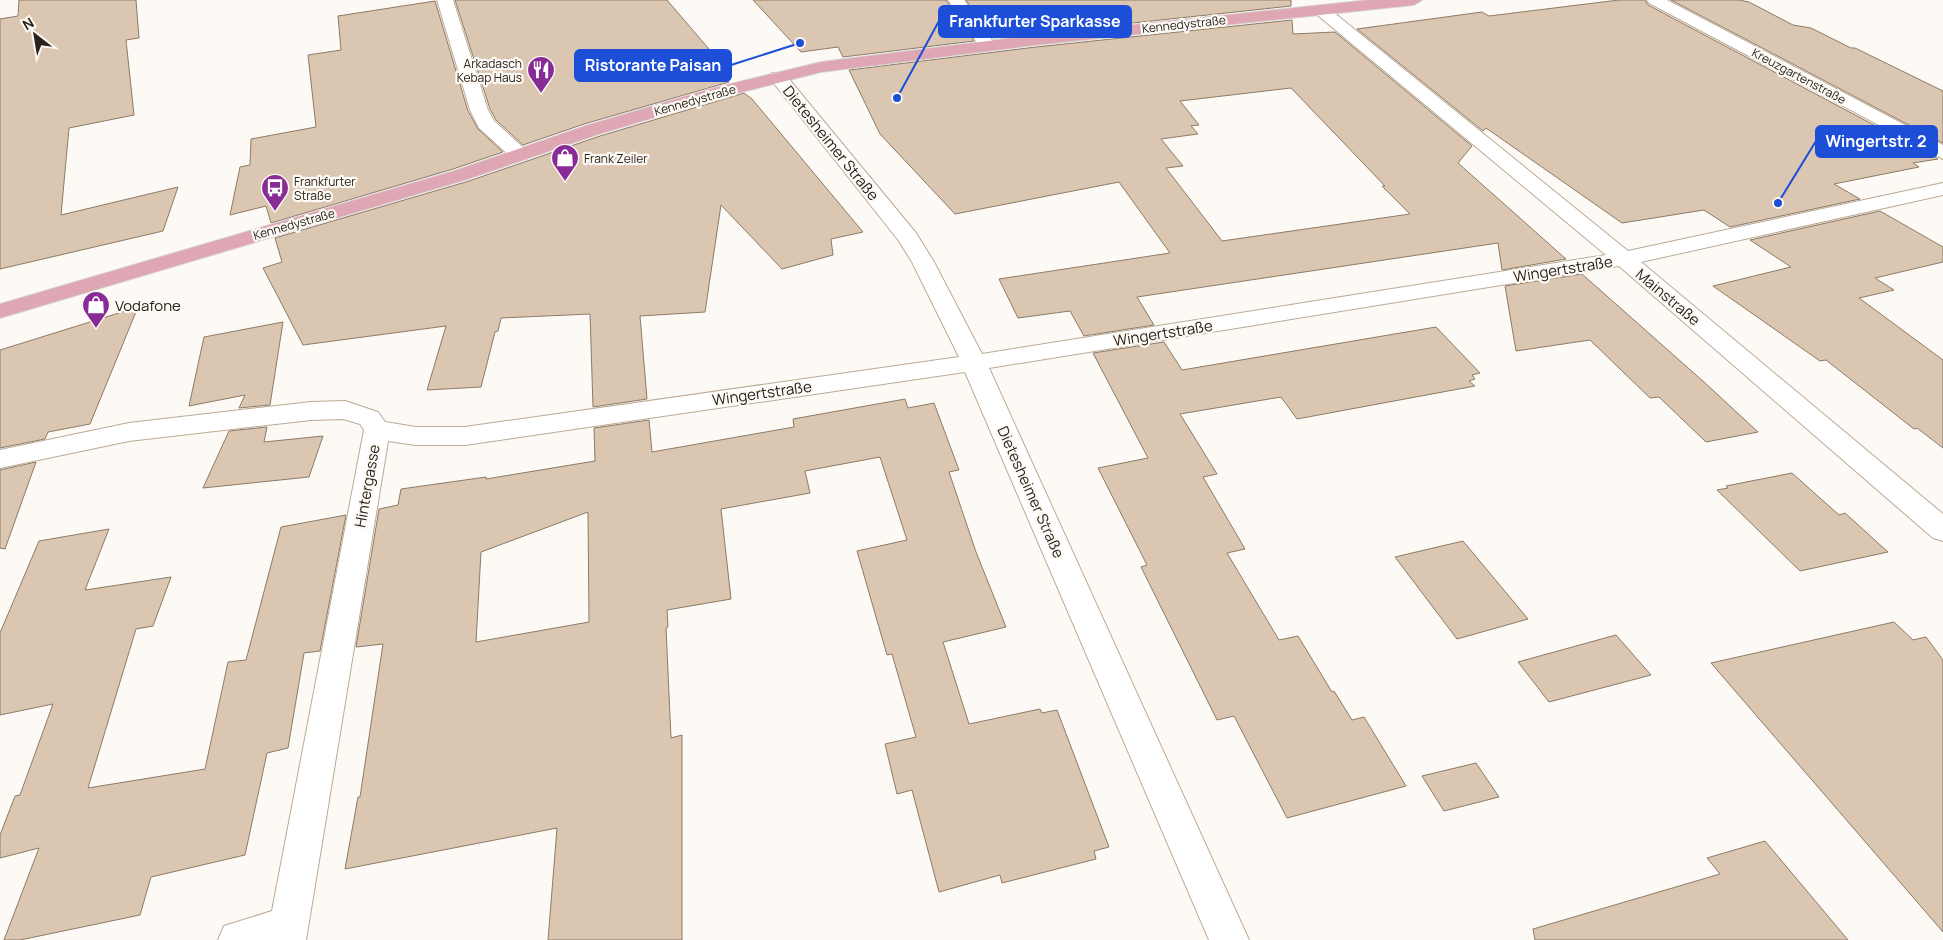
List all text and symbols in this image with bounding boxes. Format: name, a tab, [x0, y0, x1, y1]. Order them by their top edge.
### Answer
callout: Frankfurter Sparkasse	[939, 6, 1131, 37]
north arrow	[10, 10, 60, 60]
text: Frankfurter Sparkasse	[949, 10, 1121, 32]
street label: Kennedystraße	[1141, 11, 1227, 37]
text: N	[19, 13, 37, 34]
street label: Kreuzgartenstraße	[1749, 44, 1849, 108]
callout: Ristorante Paisan	[575, 50, 731, 81]
text: Ristorante Paisan	[585, 54, 721, 76]
place label: Arkadasch Kebap Haus	[457, 55, 522, 86]
restaurant icon: Arkadasch Kebap Haus	[526, 55, 556, 94]
street label: Kennedystraße	[652, 80, 738, 120]
street label: Dietesheimer Straße	[778, 81, 884, 205]
callout: Wingertstr. 2	[1816, 126, 1937, 157]
text: Wingertstr. 2	[1826, 130, 1926, 152]
shop icon: Frank Zeiler	[550, 143, 580, 182]
place label: Frank Zeiler	[584, 150, 648, 167]
bus stop icon: Frankfurter Straße	[260, 173, 290, 212]
place label: Frankfurter Straße	[294, 173, 356, 204]
street label: Kennedystraße	[251, 204, 337, 244]
street label: Wingertstraße	[1512, 251, 1614, 287]
street label: Mainstraße	[1631, 264, 1705, 330]
shop icon: Vodafone	[81, 290, 111, 329]
place label: Vodafone	[115, 295, 181, 316]
street label: Wingertstraße	[1112, 315, 1214, 351]
street label: Wingertstraße	[711, 376, 813, 410]
street label: Dietesheimer Straße	[992, 423, 1070, 561]
street label: Hintergasse	[349, 443, 385, 529]

